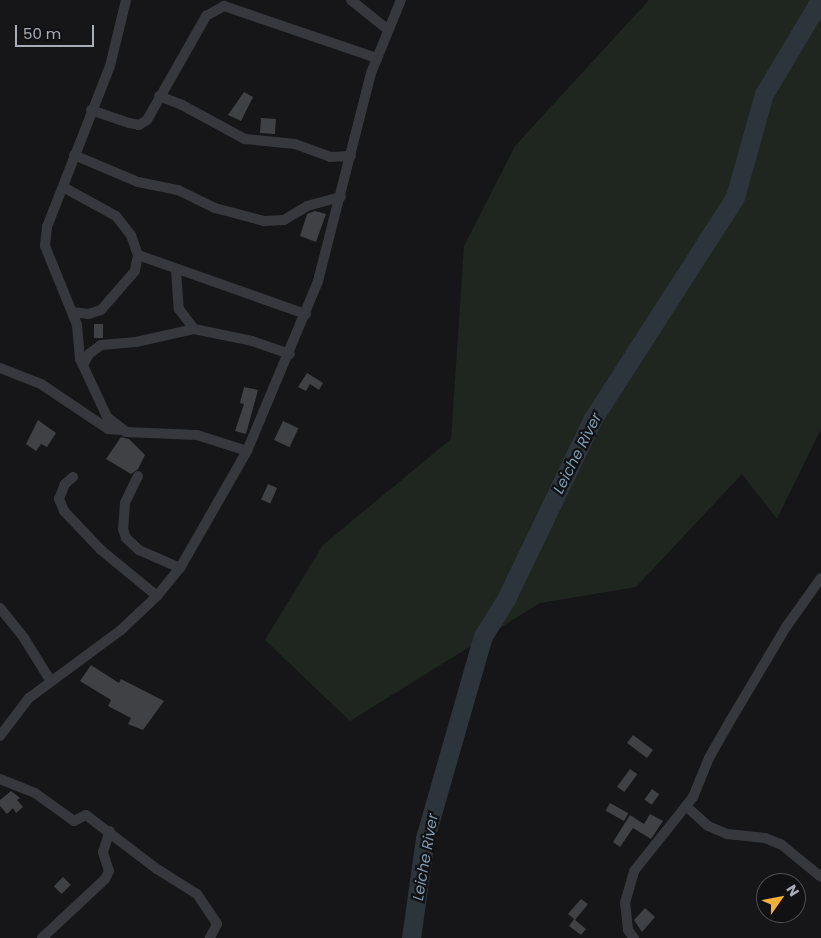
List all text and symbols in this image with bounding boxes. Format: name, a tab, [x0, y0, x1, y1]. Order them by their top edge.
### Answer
scale bar	[18, 15, 96, 47]
text: 50 m	[23, 23, 61, 44]
water label: Leiche River	[549, 410, 605, 496]
water label: Leiche River	[408, 812, 442, 902]
north arrow	[756, 873, 806, 923]
text: N	[781, 881, 804, 900]

